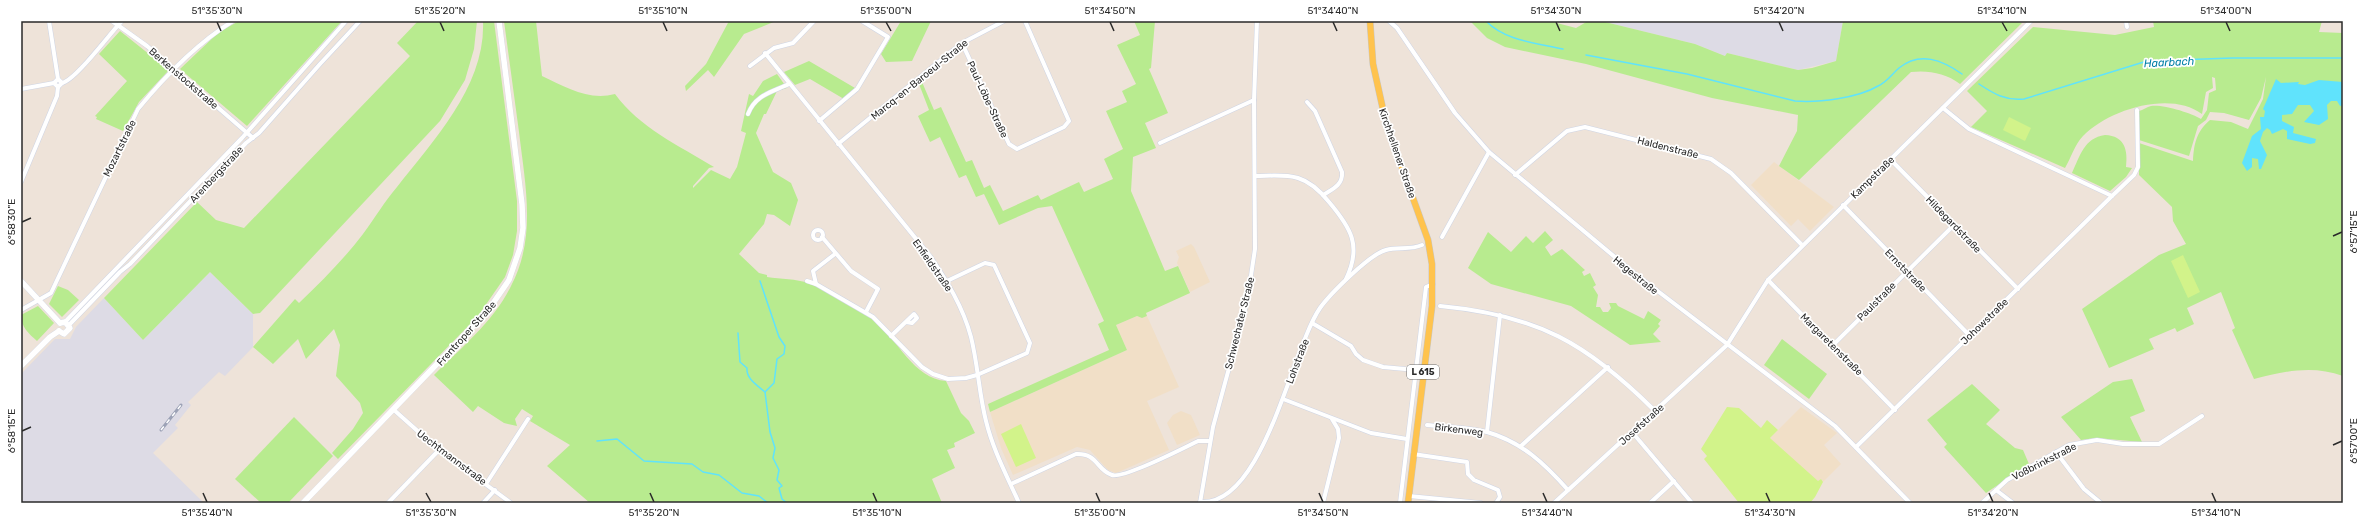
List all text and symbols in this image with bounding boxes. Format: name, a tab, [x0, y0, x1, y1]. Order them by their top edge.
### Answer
text: 51°35'30"N	[191, 5, 243, 17]
text: 51°35'20"N	[415, 5, 466, 17]
text: 51°35'10"N	[638, 5, 688, 17]
text: 51°35'00"N	[860, 5, 912, 17]
text: 51°34'50"N	[1084, 5, 1136, 17]
text: 51°34'40"N	[1308, 5, 1358, 17]
text: 51°34'30"N	[1530, 5, 1582, 17]
text: 51°34'20"N	[1753, 5, 1805, 17]
text: 51°34'10"N	[1977, 5, 2027, 17]
text: 51°34'00"N	[2200, 5, 2252, 17]
street label: Marcq-en-Baroeul-Straße	[869, 37, 971, 123]
street label: Berkenstockstraße	[146, 45, 221, 112]
water label: Haarbach	[2143, 55, 2195, 70]
street label: Paul-Löbe-Straße	[964, 59, 1010, 140]
street label: Kirchhellener Straße	[1376, 107, 1418, 200]
street label: Mozartstraße	[101, 118, 139, 179]
street label: Haldenstraße	[1636, 135, 1700, 161]
street label: Arenbergstraße	[187, 144, 246, 205]
street label: Kampstraße	[1848, 154, 1897, 202]
street label: Hildegardstraße	[1923, 194, 1984, 256]
text: 6°58'30"E	[6, 199, 18, 245]
text: 6°57'15"E	[2348, 210, 2360, 254]
street label: Enfieldstraße	[910, 237, 955, 294]
street label: Ernststraße	[1882, 247, 1929, 295]
street label: Hegestraße	[1611, 254, 1660, 298]
street label: Schwechater Straße	[1223, 275, 1257, 371]
street label: Paulstraße	[1855, 279, 1899, 324]
street label: Johowstraße	[1958, 296, 2011, 347]
street label: Frentroper Straße	[435, 299, 499, 368]
street label: Margaretenstraße	[1798, 311, 1865, 379]
street label: Lohstraße	[1284, 337, 1312, 385]
road number: L 615	[1407, 365, 1439, 379]
street label: Josefstraße	[1617, 401, 1667, 448]
text: 6°58'15"E	[6, 409, 18, 453]
text: 6°57'00"E	[2348, 418, 2360, 464]
street label: Birkenweg	[1434, 421, 1484, 439]
street label: Uechtmannstraße	[414, 428, 489, 488]
street label: Voßbrinkstraße	[2010, 440, 2079, 483]
text: 51°35'40"N	[182, 507, 232, 519]
text: 51°35'30"N	[405, 507, 457, 519]
text: 51°35'20"N	[629, 507, 680, 519]
text: 51°35'10"N	[852, 507, 902, 519]
text: 51°35'00"N	[1074, 507, 1126, 519]
text: 51°34'50"N	[1297, 507, 1349, 519]
text: 51°34'40"N	[1522, 507, 1572, 519]
text: 51°34'30"N	[1744, 507, 1796, 519]
text: 51°34'20"N	[1967, 507, 2019, 519]
text: 51°34'10"N	[2191, 507, 2241, 519]

